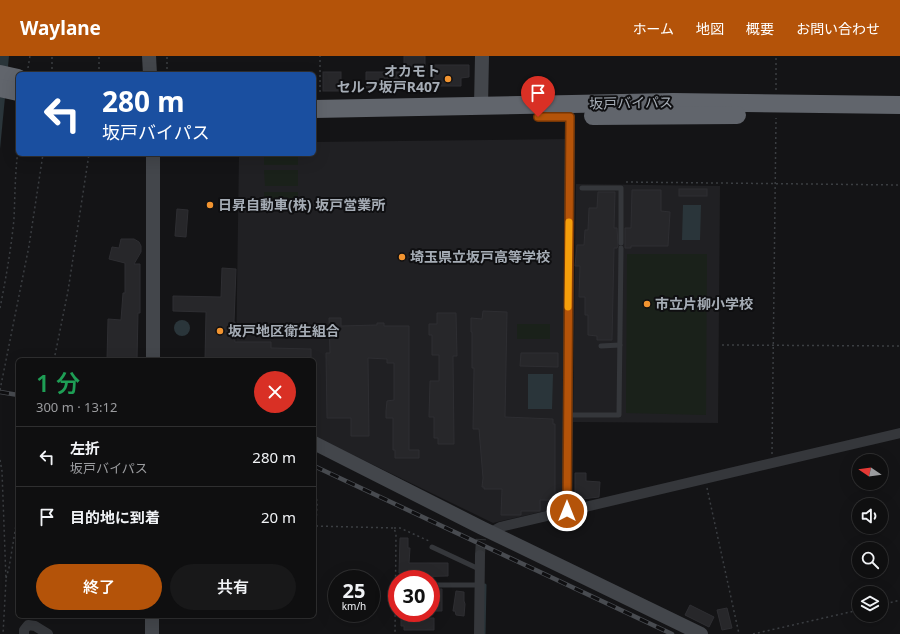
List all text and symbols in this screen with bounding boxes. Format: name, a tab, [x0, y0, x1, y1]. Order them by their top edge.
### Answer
text: Waylane	[20, 15, 101, 41]
text: ホーム	[632, 19, 674, 38]
text: 地図	[696, 19, 724, 38]
text: 概要	[746, 19, 774, 38]
text: お問い合わせ	[796, 19, 880, 38]
place label: オカモト セルフ坂戸R407	[337, 61, 440, 96]
marker: オカモト セルフ坂戸R407	[443, 74, 453, 84]
pin	[521, 76, 555, 117]
text: 280 m	[102, 82, 185, 120]
icon: arrive	[527, 82, 549, 104]
icon: left	[36, 88, 88, 140]
street label: 坂戸バイパス	[589, 92, 673, 113]
text: 坂戸バイパス	[102, 120, 210, 144]
place label: 日昇自動車(株) 坂戸営業所	[218, 195, 385, 214]
marker: 日昇自動車(株) 坂戸営業所	[205, 200, 215, 210]
place label: 埼玉県立坂戸高等学校	[410, 247, 550, 266]
marker: 埼玉県立坂戸高等学校	[397, 252, 407, 262]
place label: 市立片柳小学校	[655, 294, 753, 313]
marker: 市立片柳小学校	[642, 299, 652, 309]
place label: 坂戸地区衛生組合	[228, 321, 340, 340]
marker: 坂戸地区衛生組合	[215, 326, 225, 336]
text: 1 分	[36, 366, 80, 399]
button: close	[254, 371, 296, 413]
text: 300 m · 13:12	[36, 398, 117, 416]
text: 左折	[70, 438, 100, 458]
icon: left	[36, 446, 58, 468]
text: 280 m	[252, 447, 296, 467]
north arrow	[852, 454, 888, 490]
map controls	[852, 454, 888, 622]
text: 坂戸バイパス	[70, 459, 148, 477]
position arrow	[546, 490, 588, 532]
button: sound	[852, 498, 888, 534]
icon: arrive	[36, 506, 58, 528]
text: 目的地に到着	[70, 507, 160, 527]
text: 20 m	[261, 507, 296, 527]
button: search	[852, 542, 888, 578]
button: 終了	[36, 564, 162, 610]
button: 共有	[170, 564, 296, 610]
speed limit sign: 30	[388, 570, 440, 622]
text: 25	[343, 577, 365, 604]
button: layers	[852, 586, 888, 622]
text: km/h	[342, 599, 366, 613]

